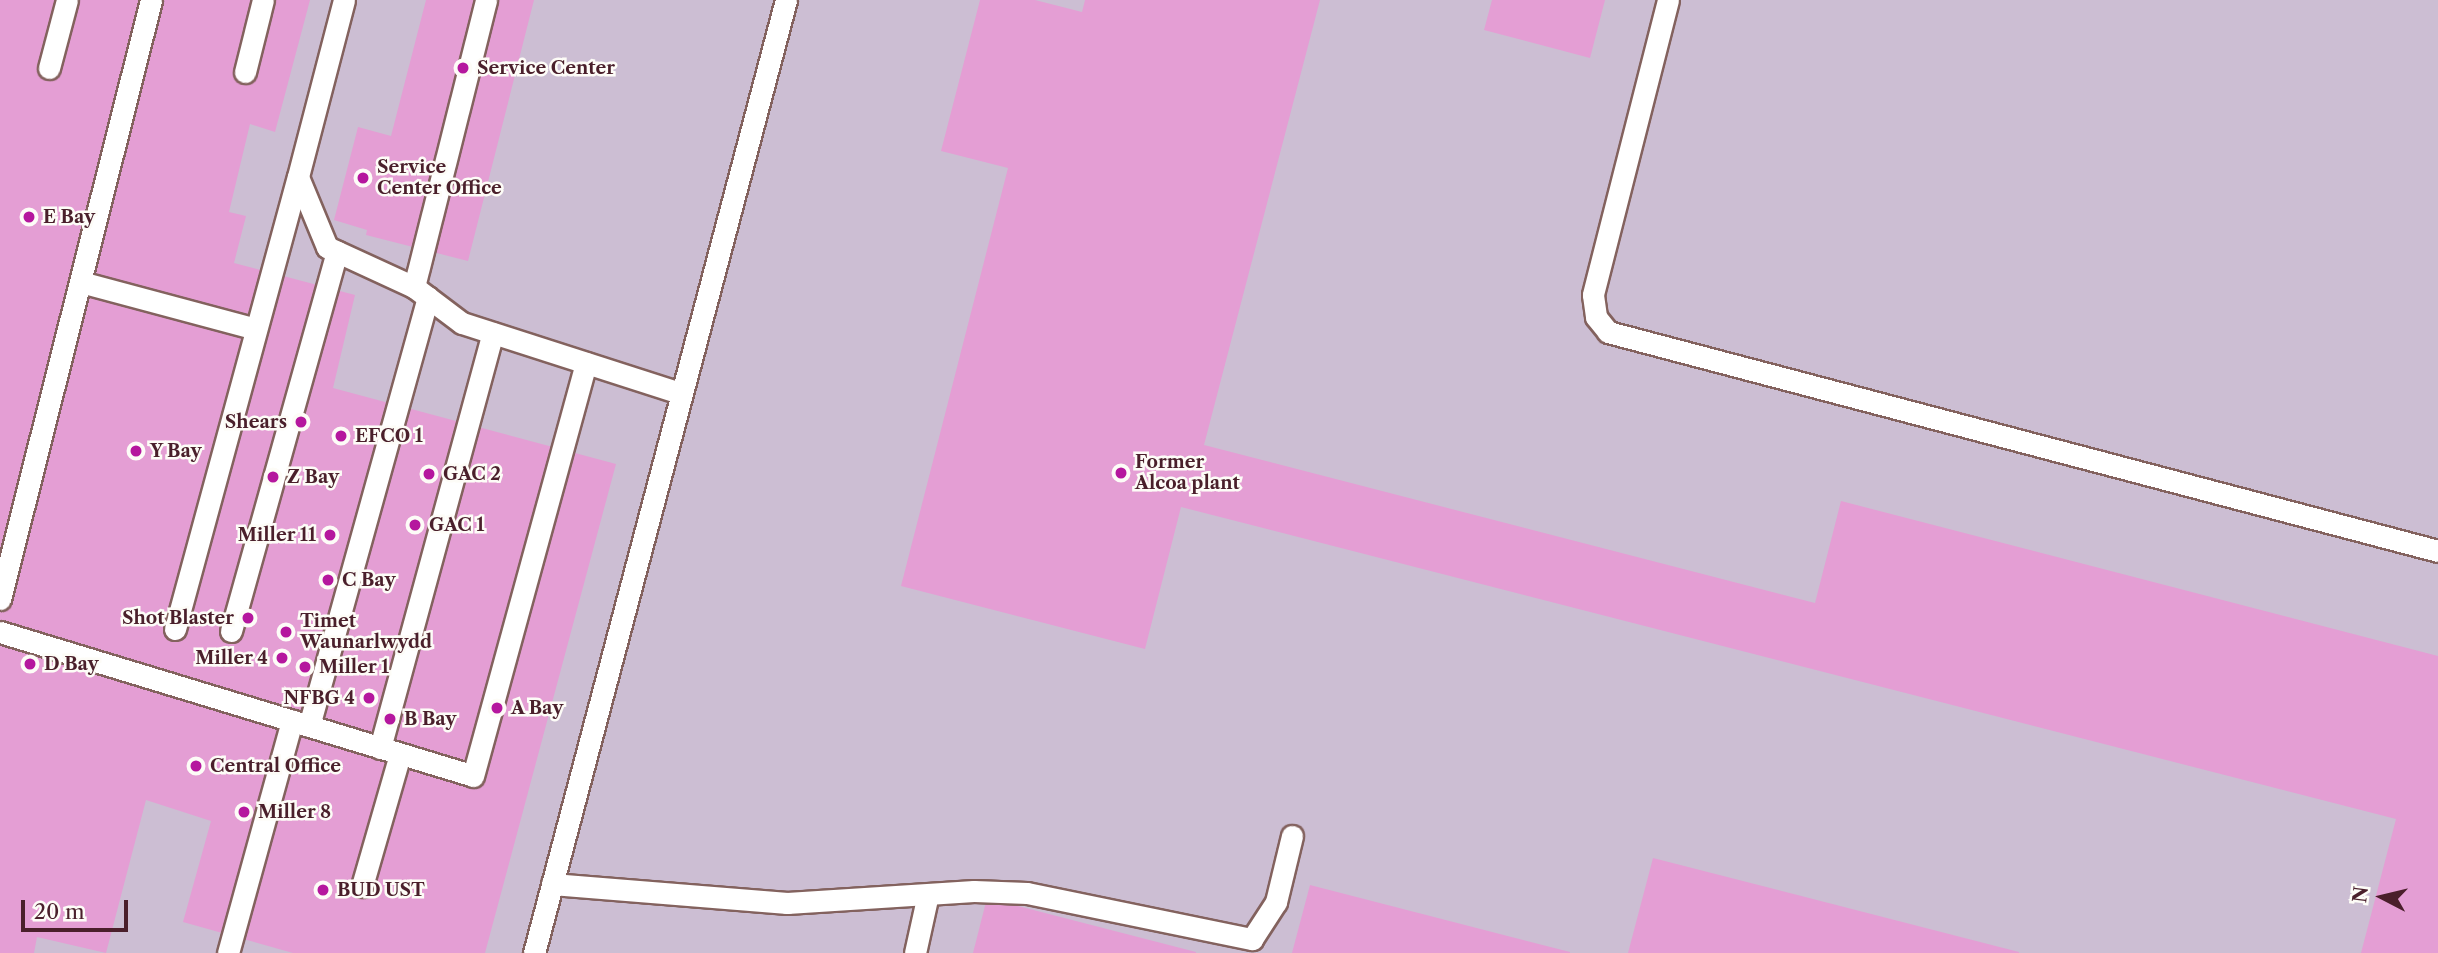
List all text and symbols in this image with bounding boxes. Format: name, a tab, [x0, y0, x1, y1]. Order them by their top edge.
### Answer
place label: Service Center	[477, 57, 615, 79]
marker: Service Center	[455, 60, 471, 76]
place label: Service Center Office	[377, 157, 502, 200]
marker: Service Center Office	[355, 170, 371, 186]
place label: E Bay	[43, 206, 95, 228]
marker: E Bay	[21, 209, 37, 225]
place label: Shears	[225, 411, 287, 433]
marker: Shears	[293, 414, 309, 430]
place label: EFCO 1	[355, 425, 423, 447]
marker: EFCO 1	[333, 428, 349, 444]
place label: Y Bay	[150, 440, 202, 462]
marker: Y Bay	[128, 443, 144, 459]
place label: Former Alcoa plant	[1135, 452, 1240, 494]
place label: GAC 2	[443, 463, 501, 485]
marker: Former Alcoa plant	[1113, 465, 1129, 481]
place label: Z Bay	[287, 466, 339, 488]
marker: GAC 2	[421, 466, 437, 482]
marker: Z Bay	[265, 469, 281, 485]
place label: GAC 1	[429, 514, 484, 536]
marker: GAC 1	[407, 517, 423, 533]
place label: Miller 11	[238, 524, 316, 546]
marker: Miller 11	[322, 527, 338, 543]
place label: C Bay	[342, 569, 395, 591]
marker: C Bay	[320, 572, 336, 588]
place label: Shot Blaster	[122, 607, 234, 629]
marker: Shot Blaster	[240, 610, 256, 626]
place label: Timet Waunarlwydd	[300, 611, 432, 654]
marker: Timet Waunarlwydd	[278, 624, 294, 640]
place label: Miller 4	[195, 647, 268, 669]
marker: Miller 4	[274, 650, 290, 666]
place label: D Bay	[44, 653, 99, 675]
marker: D Bay	[22, 656, 38, 672]
place label: Miller 1	[319, 656, 389, 678]
marker: Miller 1	[297, 659, 313, 675]
place label: NFBG 4	[283, 687, 355, 709]
marker: NFBG 4	[361, 690, 377, 706]
place label: A Bay	[511, 697, 564, 719]
marker: A Bay	[489, 700, 505, 716]
place label: B Bay	[404, 708, 456, 730]
marker: B Bay	[382, 711, 398, 727]
place label: Central Office	[210, 755, 341, 777]
marker: Central Office	[188, 758, 204, 774]
place label: Miller 8	[258, 801, 331, 823]
marker: Miller 8	[236, 804, 252, 820]
north arrow	[2347, 862, 2417, 932]
place label: BUD UST	[337, 879, 425, 901]
marker: BUD UST	[315, 882, 331, 898]
text: N	[2348, 885, 2373, 904]
scale bar	[24, 886, 131, 930]
text: 20 m	[34, 899, 85, 924]

